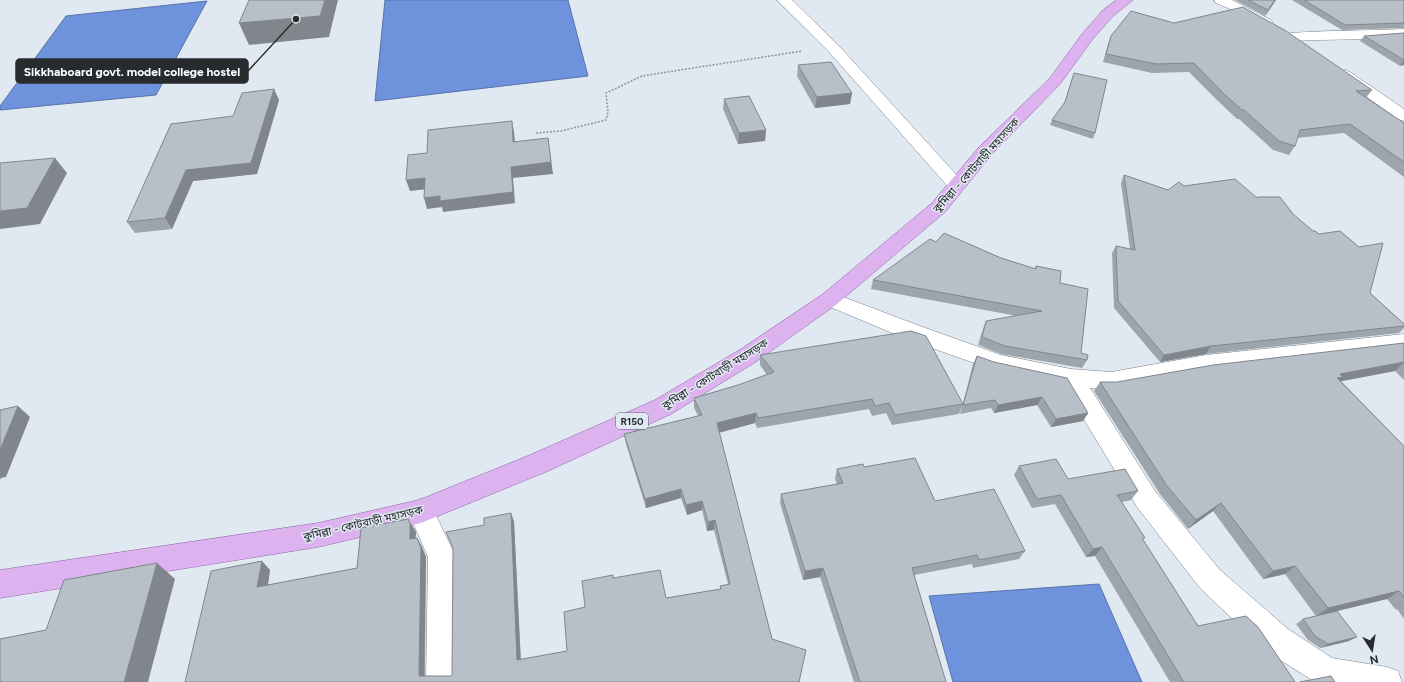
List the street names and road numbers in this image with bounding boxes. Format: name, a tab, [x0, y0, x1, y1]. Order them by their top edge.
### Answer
street label: কুমিল্লা - কোটবাড়ী মহাসড়ক	[930, 115, 1022, 216]
street label: কুমিল্লা - কোটবাড়ী মহাসড়ক	[659, 336, 771, 413]
road number: R150	[616, 413, 648, 429]
street label: কুমিল্লা - কোটবাড়ী মহাসড়ক	[301, 503, 424, 544]

